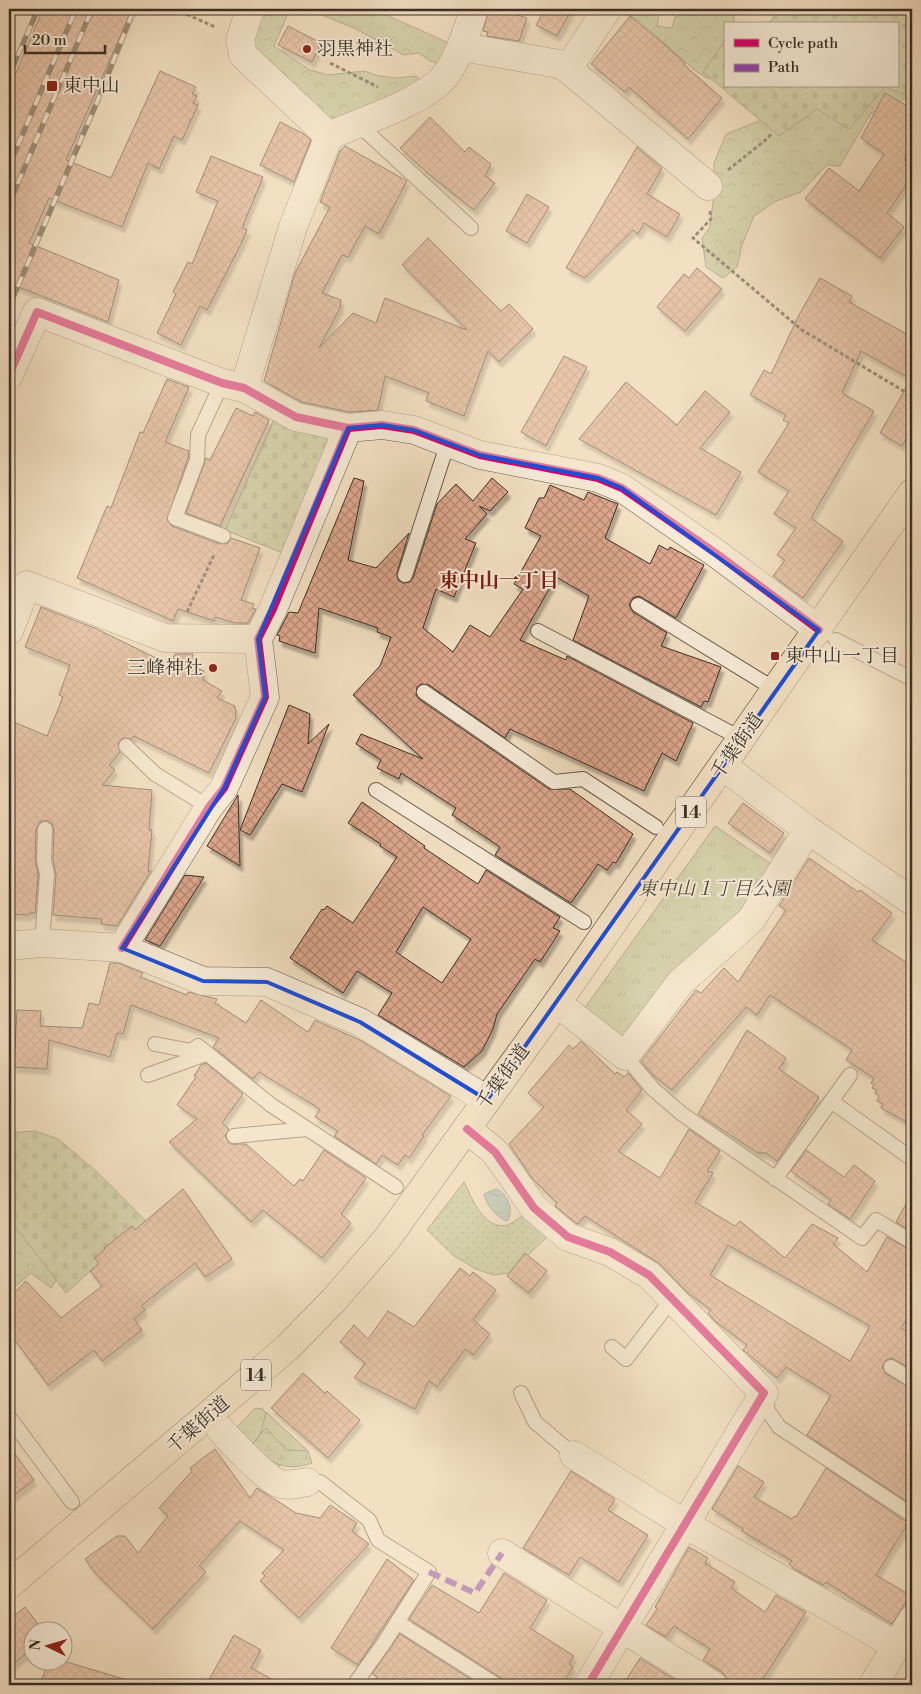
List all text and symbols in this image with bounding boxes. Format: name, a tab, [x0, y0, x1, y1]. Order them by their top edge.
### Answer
scale bar	[25, 22, 105, 54]
legend	[724, 22, 898, 88]
text: 20 m	[32, 31, 67, 50]
text: Cycle path	[768, 34, 838, 53]
place label: 羽黒神社	[317, 37, 393, 61]
marker: 羽黒神社	[301, 43, 313, 55]
text: Path	[768, 58, 800, 77]
place label: 東中山	[63, 74, 120, 98]
marker: 東中山	[45, 79, 59, 93]
district label: 東中山一丁目	[439, 569, 559, 594]
place label: 東中山一丁目	[785, 644, 899, 668]
marker: 東中山一丁目	[769, 650, 781, 662]
place label: 三峰神社	[127, 656, 203, 680]
marker: 三峰神社	[207, 662, 219, 674]
street label: 千葉街道	[705, 708, 769, 784]
road number: 14	[676, 796, 706, 828]
park label: 東中山１丁目公園	[638, 877, 793, 901]
street label: 千葉街道	[471, 1039, 535, 1115]
road number: 14	[241, 1360, 271, 1390]
street label: 千葉街道	[161, 1391, 235, 1459]
north arrow	[22, 1622, 72, 1672]
text: N	[27, 1639, 45, 1651]

